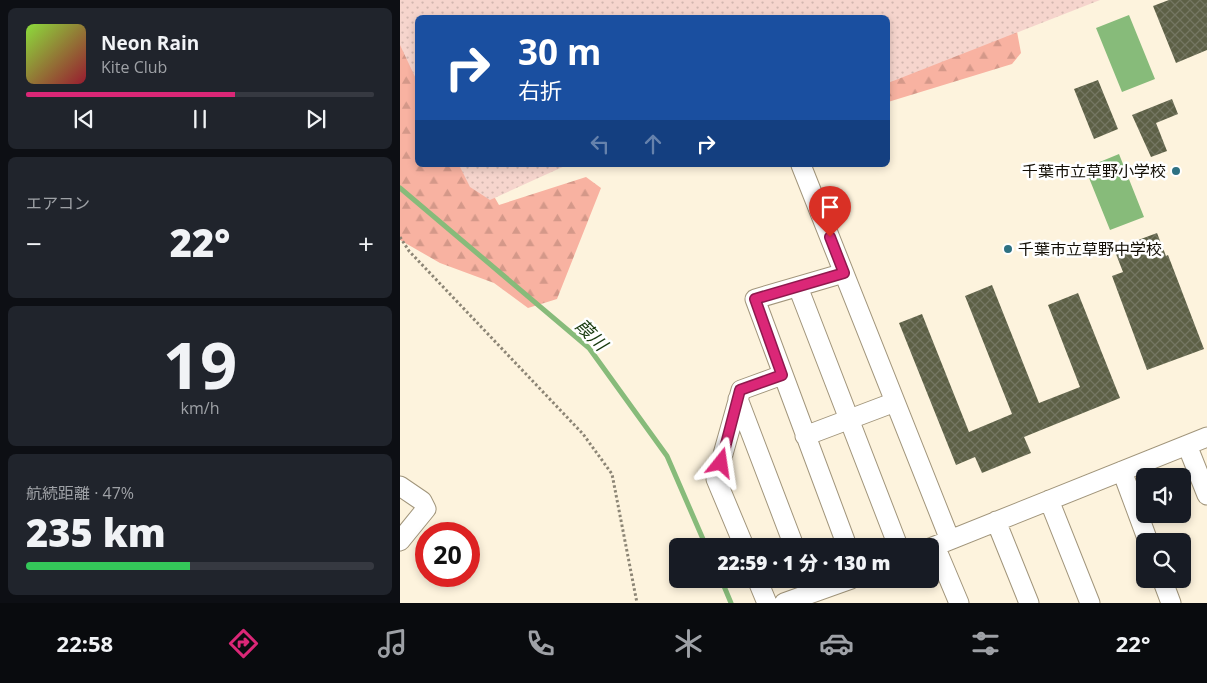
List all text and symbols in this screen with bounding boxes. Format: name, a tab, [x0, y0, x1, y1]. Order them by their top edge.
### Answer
text: 30 m	[518, 28, 601, 75]
text: Neon Rain	[101, 30, 199, 56]
icon: right	[435, 35, 500, 100]
text: Kite Club	[101, 56, 167, 78]
text: 右折	[518, 75, 562, 105]
icon: previous	[70, 105, 98, 133]
icon: pause	[186, 105, 214, 133]
icon: next	[302, 105, 330, 133]
icon: left	[586, 130, 614, 158]
icon: ahead	[639, 130, 667, 158]
icon: right	[692, 130, 720, 158]
place label: 千葉市立草野小学校	[1022, 160, 1166, 182]
marker: 千葉市立草野小学校	[1170, 165, 1182, 177]
pin	[809, 186, 851, 237]
text: エアコン	[26, 192, 90, 214]
icon: arrive	[816, 193, 844, 221]
text: 22°	[170, 216, 230, 268]
text: −	[26, 224, 42, 262]
text: +	[358, 224, 374, 262]
place label: 千葉市立草野中学校	[1018, 238, 1162, 260]
marker: 千葉市立草野中学校	[1002, 243, 1014, 255]
water label: 葭川	[570, 313, 614, 357]
text: 19	[163, 320, 237, 408]
text: km/h	[181, 397, 219, 419]
position arrow	[694, 436, 746, 488]
map controls	[1136, 468, 1191, 588]
button: sound	[1136, 468, 1191, 523]
text: 航続距離 · 47%	[26, 482, 134, 504]
text: 235 km	[26, 506, 166, 558]
speed limit sign: 20	[415, 522, 480, 587]
button: search	[1136, 533, 1191, 588]
text: 22:59 · 1 分 · 130 m	[717, 550, 891, 576]
icon: directions	[226, 626, 261, 661]
icon: music	[375, 626, 410, 661]
icon: phone	[523, 626, 558, 661]
icon: climate	[671, 626, 706, 661]
icon: car	[819, 626, 854, 661]
icon: filters	[968, 626, 1003, 661]
text: 22:58	[57, 628, 113, 658]
text: 22°	[1116, 628, 1150, 658]

